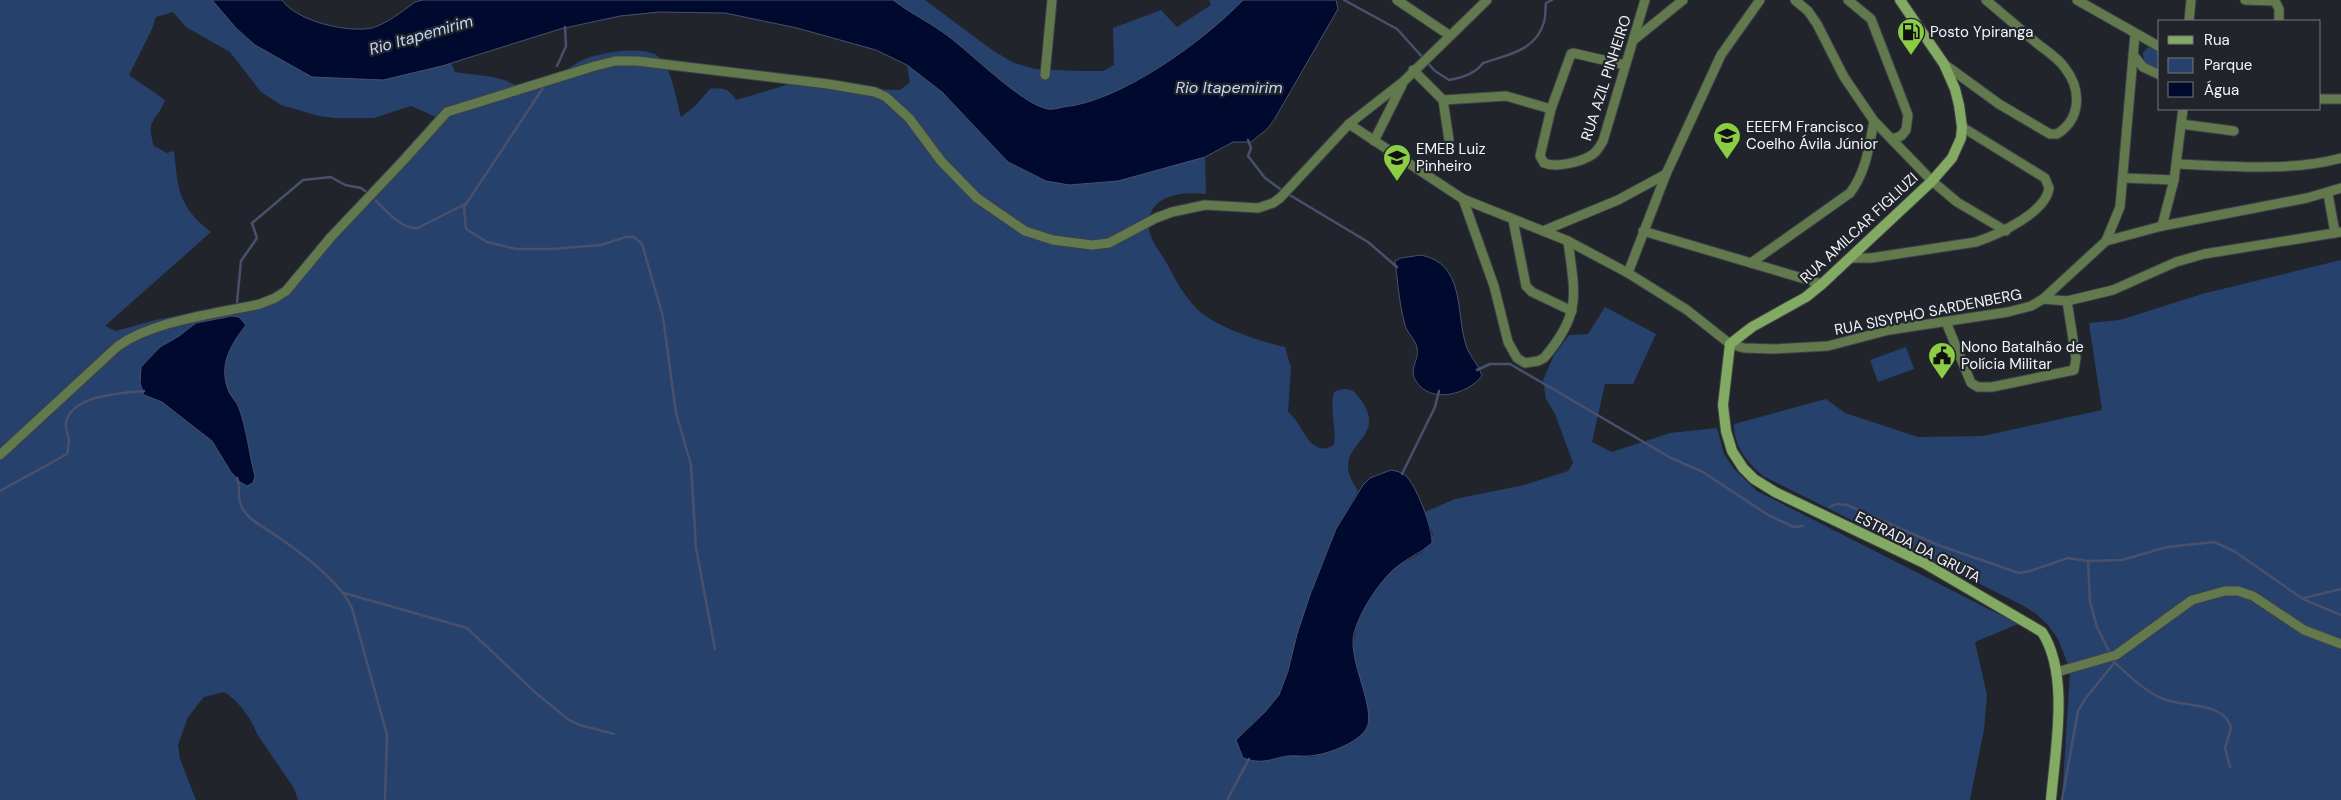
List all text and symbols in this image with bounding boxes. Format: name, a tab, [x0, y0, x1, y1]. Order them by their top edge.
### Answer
water label: Rio Itapemirim	[367, 10, 475, 60]
street label: RUA AZIL PINHEIRO	[1576, 13, 1636, 143]
fuel station icon: Posto Ypiranga	[1896, 17, 1926, 56]
legend	[2158, 20, 2321, 110]
place label: Posto Ypiranga	[1930, 22, 2033, 42]
text: Rua	[2204, 30, 2230, 50]
text: Parque	[2204, 55, 2252, 75]
water label: Rio Itapemirim	[1175, 77, 1283, 98]
text: Água	[2204, 80, 2239, 100]
place label: EEEFM Francisco Coelho Ávila Júnior	[1746, 117, 1878, 154]
school or university icon: EEEFM Francisco Coelho Ávila Júnior	[1712, 121, 1742, 160]
place label: EMEB Luiz Pinheiro	[1416, 139, 1486, 176]
school or university icon: EMEB Luiz Pinheiro	[1382, 143, 1412, 182]
street label: RUA AMILCAR FIGLIUZI	[1796, 168, 1922, 288]
street label: RUA SISYPHO SARDENBERG	[1833, 284, 2023, 340]
place label: Nono Batalhão de Polícia Militar	[1961, 337, 2084, 374]
public building icon: Nono Batalhão de Polícia Militar	[1927, 341, 1957, 380]
street label: ESTRADA DA GRUTA	[1852, 507, 1984, 587]

